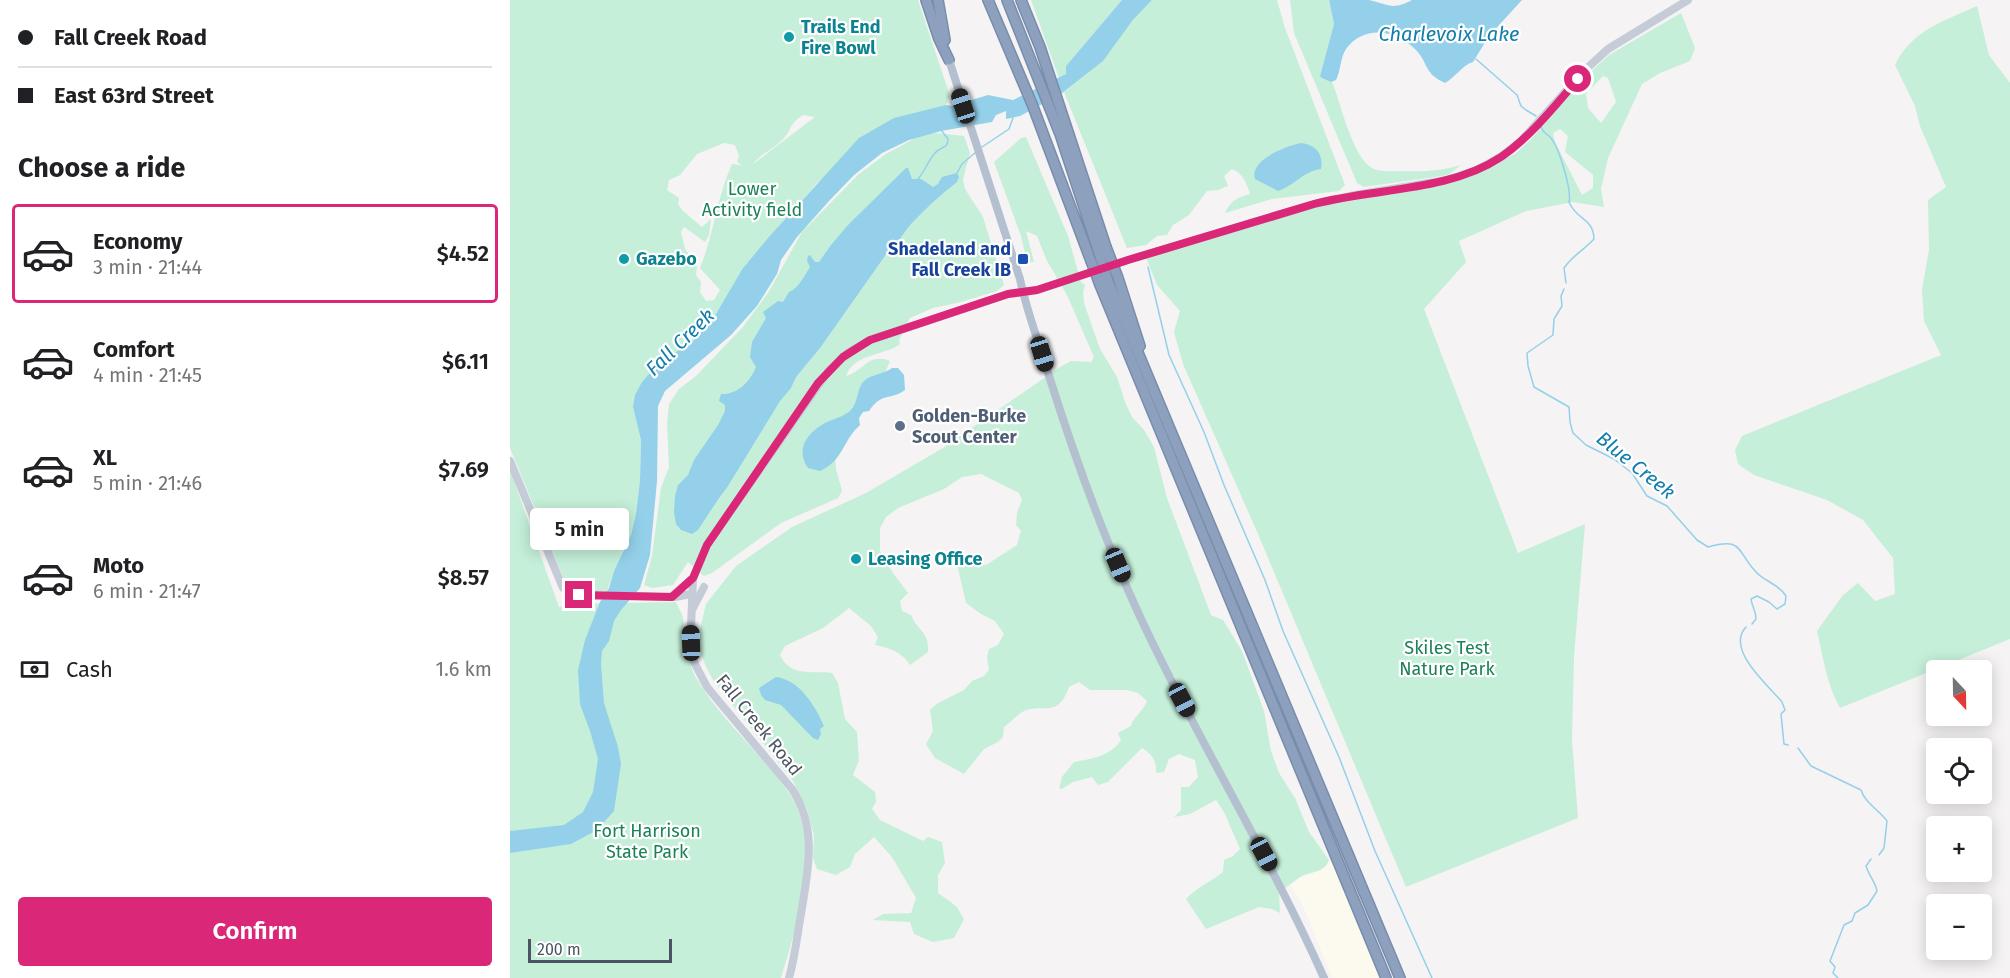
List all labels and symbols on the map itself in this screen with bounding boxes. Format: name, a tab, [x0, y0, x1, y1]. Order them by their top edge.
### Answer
place label: Trails End Fire Bowl	[801, 16, 881, 59]
water label: Charlevoix Lake	[1379, 22, 1519, 46]
marker: Trails End Fire Bowl	[782, 30, 796, 44]
route start	[1564, 65, 1591, 92]
car	[949, 86, 977, 126]
park label: Lower Activity field	[702, 178, 802, 221]
place label: Shadeland and Fall Creek IB	[888, 238, 1011, 281]
place label: Gazebo	[636, 248, 697, 270]
marker: Gazebo	[617, 252, 631, 266]
marker: Shadeland and Fall Creek IB	[1016, 252, 1030, 266]
water label: Fall Creek	[641, 303, 719, 381]
car	[1028, 334, 1056, 374]
place label: Golden-Burke Scout Center	[912, 405, 1026, 448]
marker: Golden-Burke Scout Center	[893, 419, 907, 433]
water label: Blue Creek	[1592, 426, 1680, 504]
callout: 5 min	[530, 508, 628, 550]
car	[1103, 545, 1133, 585]
place label: Leasing Office	[868, 548, 982, 570]
marker: Leasing Office	[849, 552, 863, 566]
route end	[565, 581, 592, 608]
car	[681, 625, 701, 661]
park label: Skiles Test Nature Park	[1399, 637, 1496, 680]
north arrow	[1926, 660, 1992, 726]
street label: Fall Creek Road	[711, 670, 807, 780]
car	[1166, 680, 1198, 720]
park label: Fort Harrison State Park	[593, 820, 701, 863]
car	[1248, 834, 1280, 874]
scale bar	[528, 936, 672, 964]

